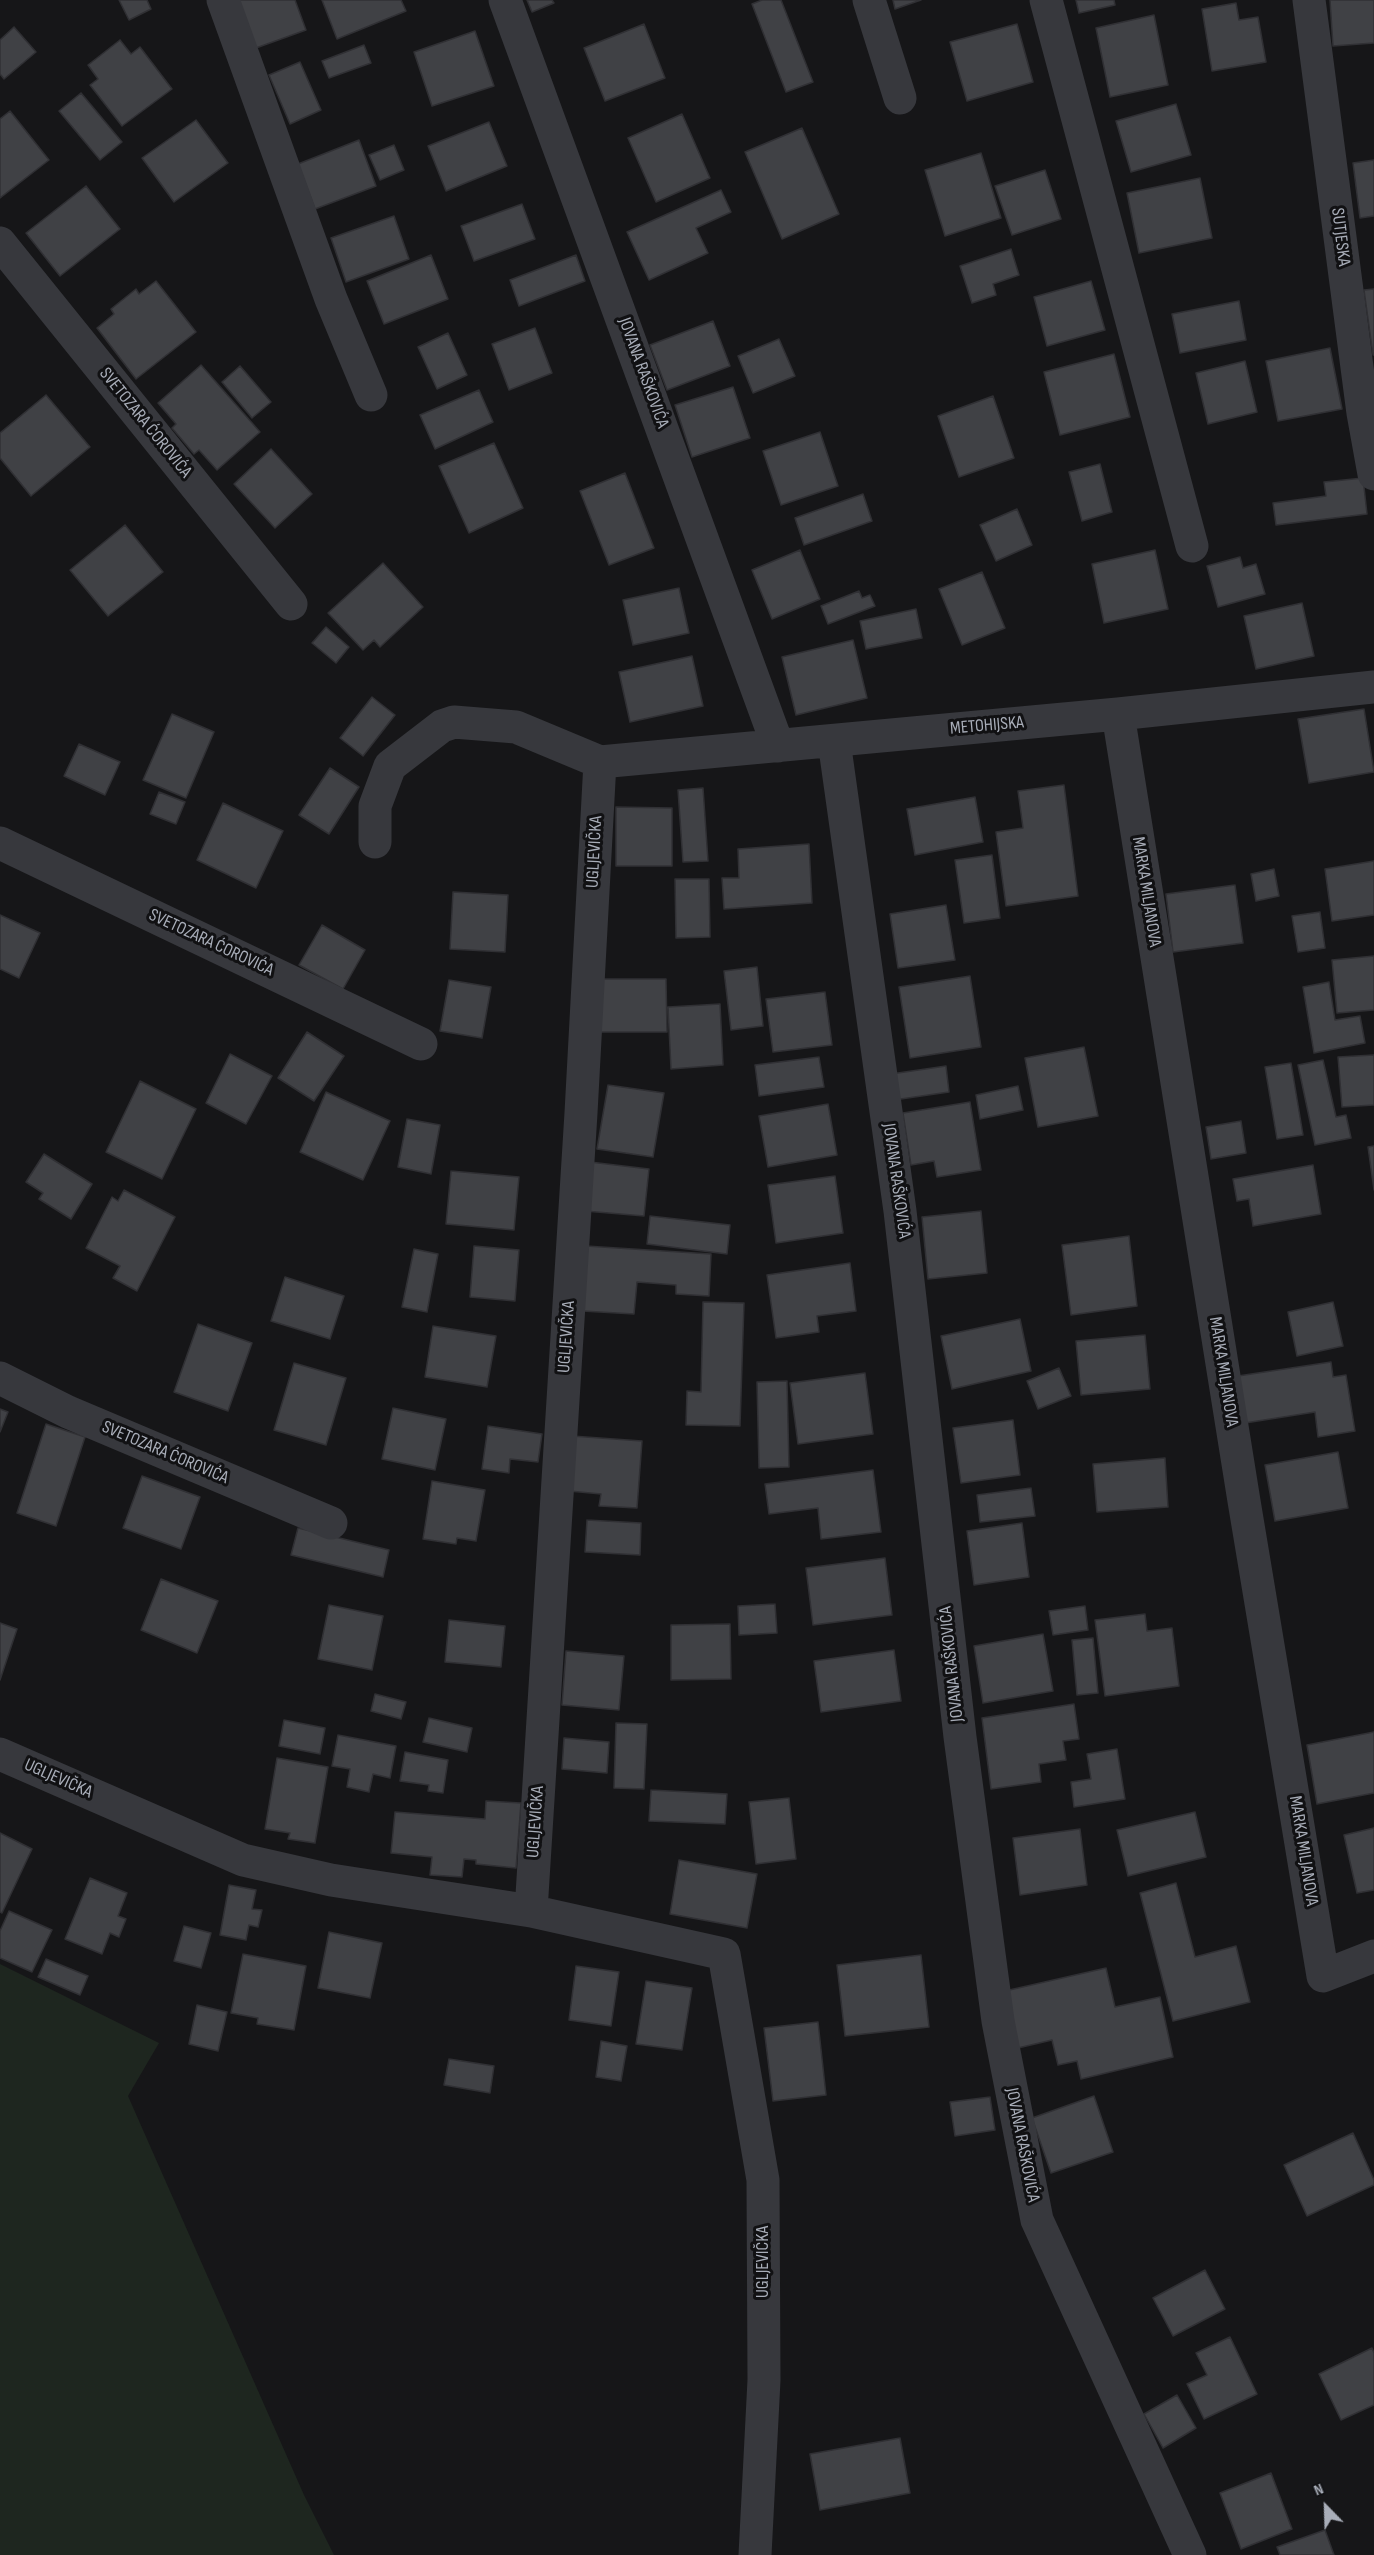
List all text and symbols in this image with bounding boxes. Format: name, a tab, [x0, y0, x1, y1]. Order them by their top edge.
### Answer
street label: SUTJESKA	[1326, 207, 1354, 267]
street label: JOVANA RAŠKOVIĆA	[613, 315, 673, 431]
street label: SVETOZARA ĆOROVIĆA	[94, 364, 196, 482]
street label: METOHIJSKA	[949, 712, 1025, 740]
street label: UGLJEVIČKA	[582, 815, 608, 889]
street label: MARKA MILJANOVA	[1127, 835, 1165, 949]
street label: SVETOZARA ĆOROVIĆA	[145, 905, 277, 981]
street label: JOVANA RAŠKOVIĆA	[877, 1122, 915, 1240]
street label: UGLJEVIČKA	[554, 1300, 580, 1374]
street label: MARKA MILJANOVA	[1204, 1315, 1242, 1429]
street label: SVETOZARA ĆOROVIĆA	[98, 1417, 232, 1489]
street label: JOVANA RAŠKOVIĆA	[935, 1605, 969, 1723]
street label: UGLJEVIČKA	[21, 1754, 95, 1804]
street label: UGLJEVIČKA	[523, 1785, 549, 1859]
street label: MARKA MILJANOVA	[1284, 1794, 1322, 1908]
street label: JOVANA RAŠKOVIĆA	[1000, 2086, 1044, 2204]
street label: UGLJEVIČKA	[752, 2226, 774, 2298]
north arrow	[1296, 2477, 1356, 2537]
text: N	[1311, 2480, 1326, 2500]

